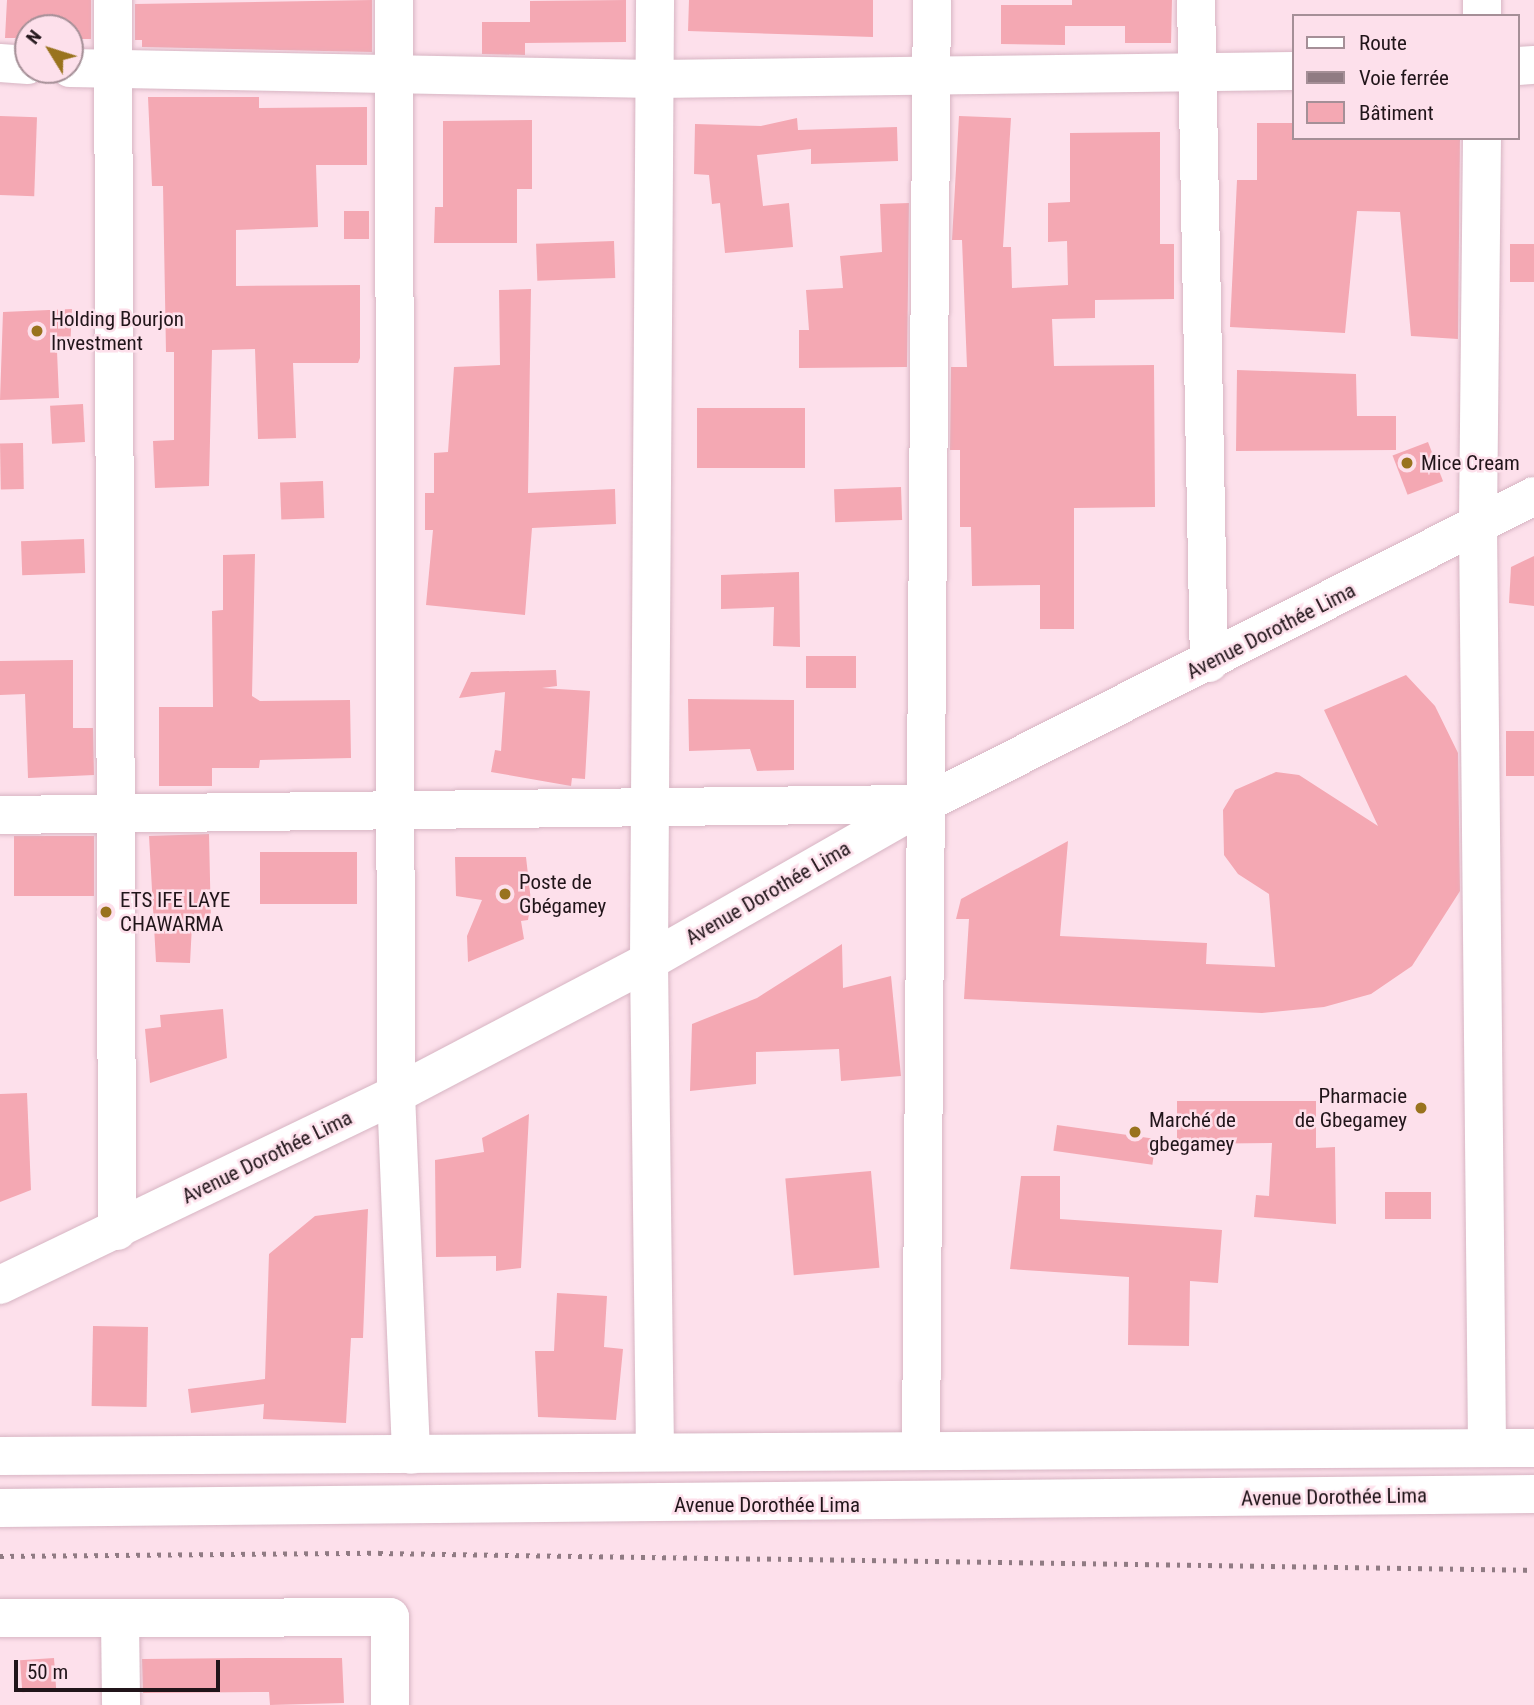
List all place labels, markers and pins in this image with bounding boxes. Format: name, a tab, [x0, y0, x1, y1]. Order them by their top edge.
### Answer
place label: Holding Bourjon Investment	[51, 306, 184, 356]
marker: Holding Bourjon Investment	[29, 323, 45, 339]
place label: Mice Cream	[1421, 450, 1520, 476]
marker: Mice Cream	[1399, 455, 1415, 471]
place label: Poste de Gbégamey	[519, 869, 606, 919]
marker: Poste de Gbégamey	[497, 886, 513, 902]
place label: ETS IFE LAYE CHAWARMA	[120, 887, 231, 937]
marker: ETS IFE LAYE CHAWARMA	[98, 904, 114, 920]
place label: Pharmacie de Gbegamey	[1295, 1083, 1407, 1133]
marker: Pharmacie de Gbegamey	[1413, 1100, 1429, 1116]
place label: Marché de gbegamey	[1149, 1107, 1236, 1157]
marker: Marché de gbegamey	[1127, 1124, 1143, 1140]

